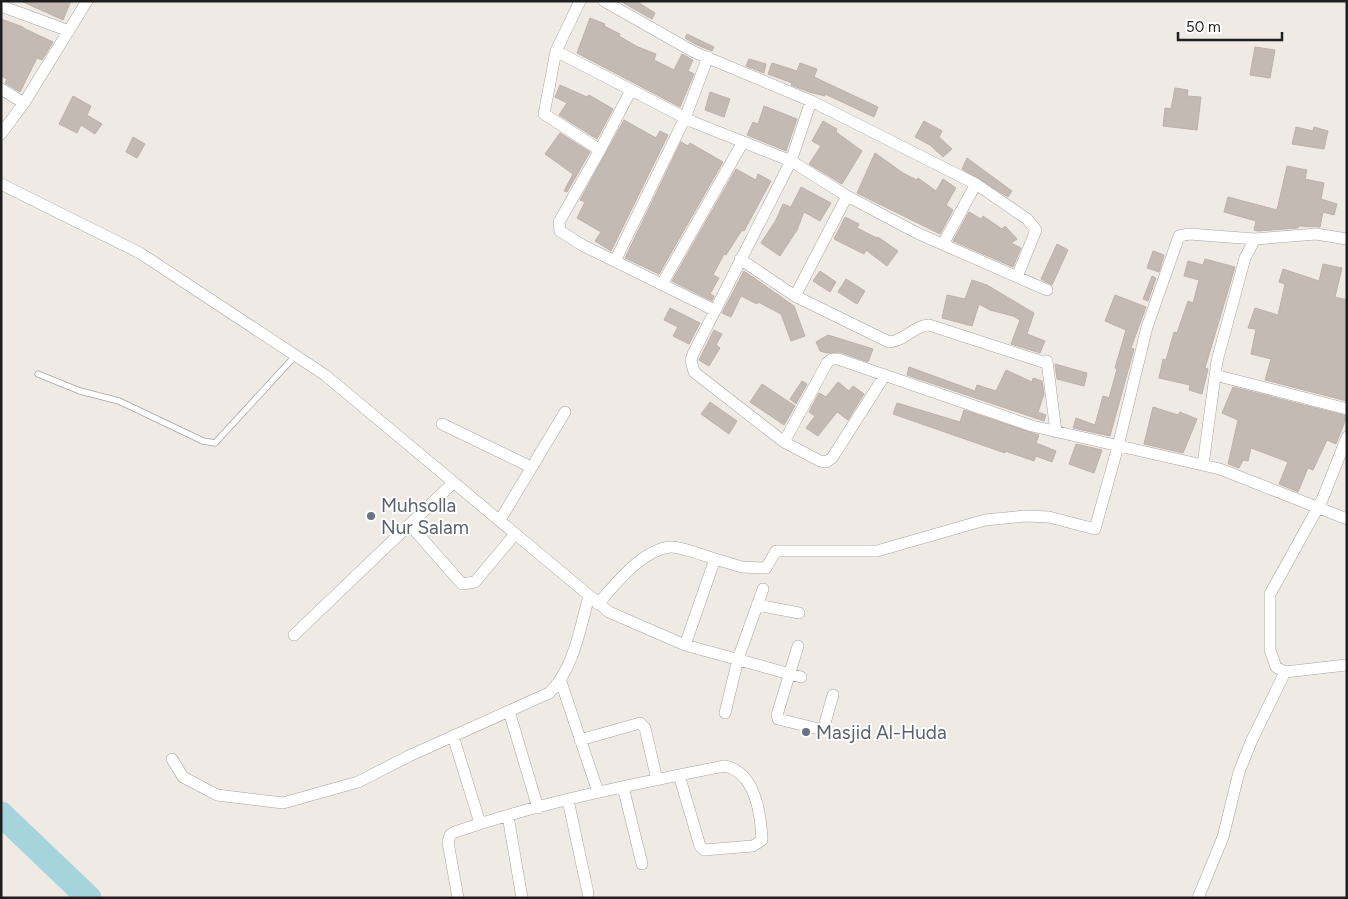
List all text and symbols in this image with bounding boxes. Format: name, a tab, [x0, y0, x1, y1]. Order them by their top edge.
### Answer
scale bar	[1178, 10, 1282, 42]
text: 50 m	[1186, 18, 1221, 36]
place label: Muhsolla Nur Salam	[381, 494, 469, 539]
marker: Muhsolla Nur Salam	[365, 510, 377, 522]
place label: Masjid Al-Huda	[816, 721, 947, 744]
marker: Masjid Al-Huda	[800, 726, 812, 738]

